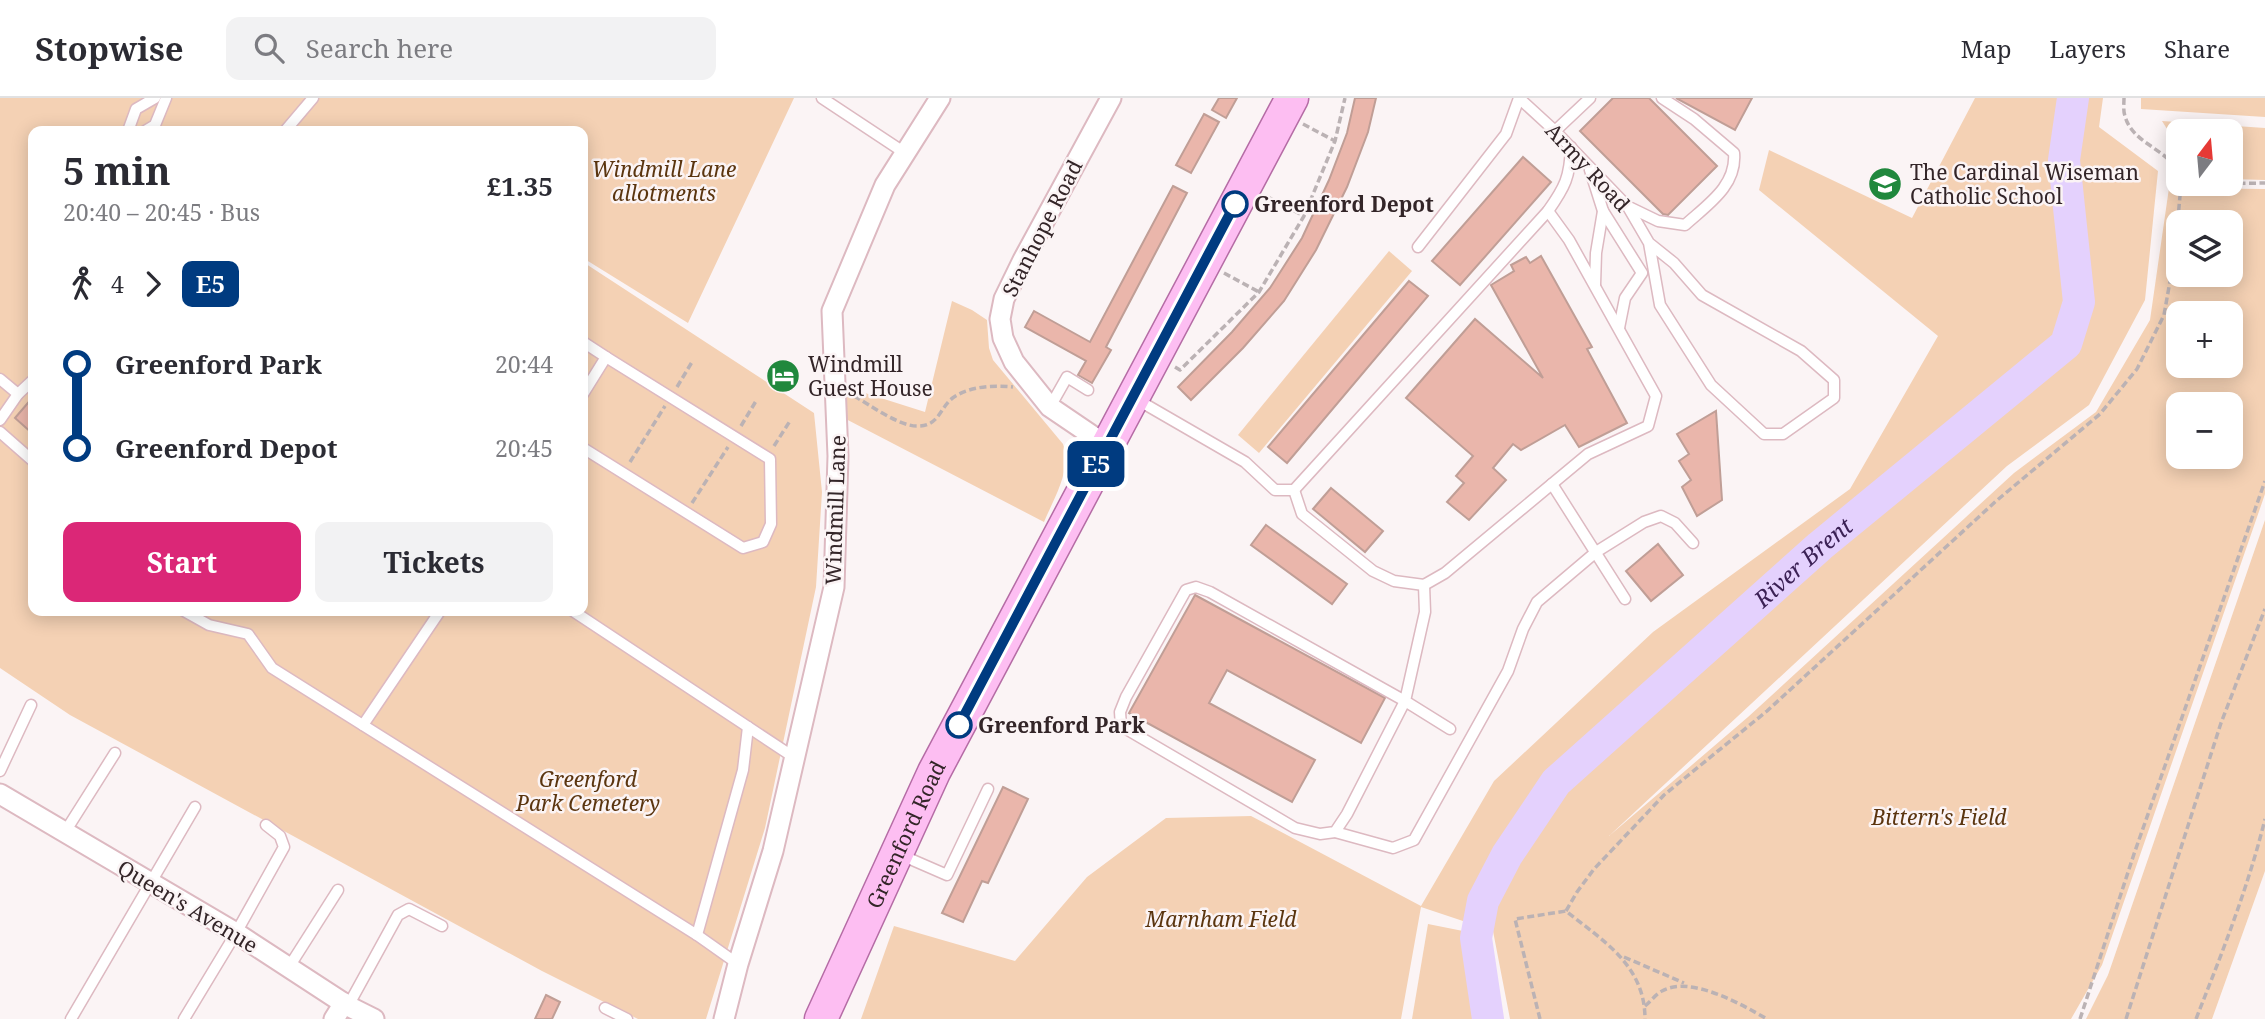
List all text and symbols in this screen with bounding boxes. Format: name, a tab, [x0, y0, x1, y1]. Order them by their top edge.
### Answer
search box	[226, 17, 716, 80]
text: Stopwise	[35, 26, 184, 71]
icon: search	[250, 29, 288, 67]
text: Search here	[306, 30, 453, 66]
text: Map	[1961, 32, 2012, 65]
text: Layers	[2050, 32, 2126, 65]
text: Share	[2164, 32, 2230, 65]
street label: Army Road	[1540, 116, 1637, 218]
north arrow	[2166, 119, 2244, 196]
map controls	[2166, 119, 2243, 469]
text: 5 min	[63, 144, 171, 196]
park label: Windmill Lane allotments	[592, 155, 736, 207]
street label: Stanhope Road	[996, 155, 1089, 301]
place label: The Cardinal Wiseman Catholic School	[1910, 158, 2139, 210]
school or university icon: The Cardinal Wiseman Catholic School	[1866, 165, 1904, 203]
text: £1.35	[487, 168, 553, 204]
place label: Greenford Depot	[1254, 190, 1434, 218]
marker: Greenford Depot	[1222, 191, 1248, 217]
text: 20:40 – 20:45 · Bus	[63, 196, 260, 228]
button: layers	[2166, 210, 2243, 287]
icon: walk	[63, 265, 101, 303]
icon: forward	[134, 265, 172, 303]
text: E5	[196, 267, 225, 300]
text: 4	[111, 268, 124, 300]
button: +	[2166, 301, 2243, 378]
text: Greenford Park	[115, 346, 322, 382]
text: 20:44	[495, 348, 553, 380]
place label: Windmill Guest House	[808, 350, 933, 402]
hotel icon: Windmill Guest House	[764, 357, 802, 395]
button: −	[2166, 392, 2243, 469]
text: Greenford Depot	[115, 430, 338, 466]
text: 20:45	[495, 432, 553, 464]
street label: Windmill Lane	[818, 435, 852, 585]
line badge: E5	[1064, 441, 1128, 487]
text: E5	[1081, 447, 1111, 480]
water label: River Brent	[1746, 510, 1859, 615]
button: Start	[63, 522, 301, 602]
button: Tickets	[315, 522, 553, 602]
place label: Greenford Park	[978, 711, 1146, 739]
marker: Greenford Park	[946, 712, 972, 738]
street label: Greenford Road	[859, 755, 952, 913]
park label: Greenford Park Cemetery	[515, 765, 660, 817]
park label: Bittern's Field	[1871, 803, 2007, 831]
street label: Queen's Avenue	[113, 853, 263, 959]
park label: Marnham Field	[1145, 905, 1297, 933]

